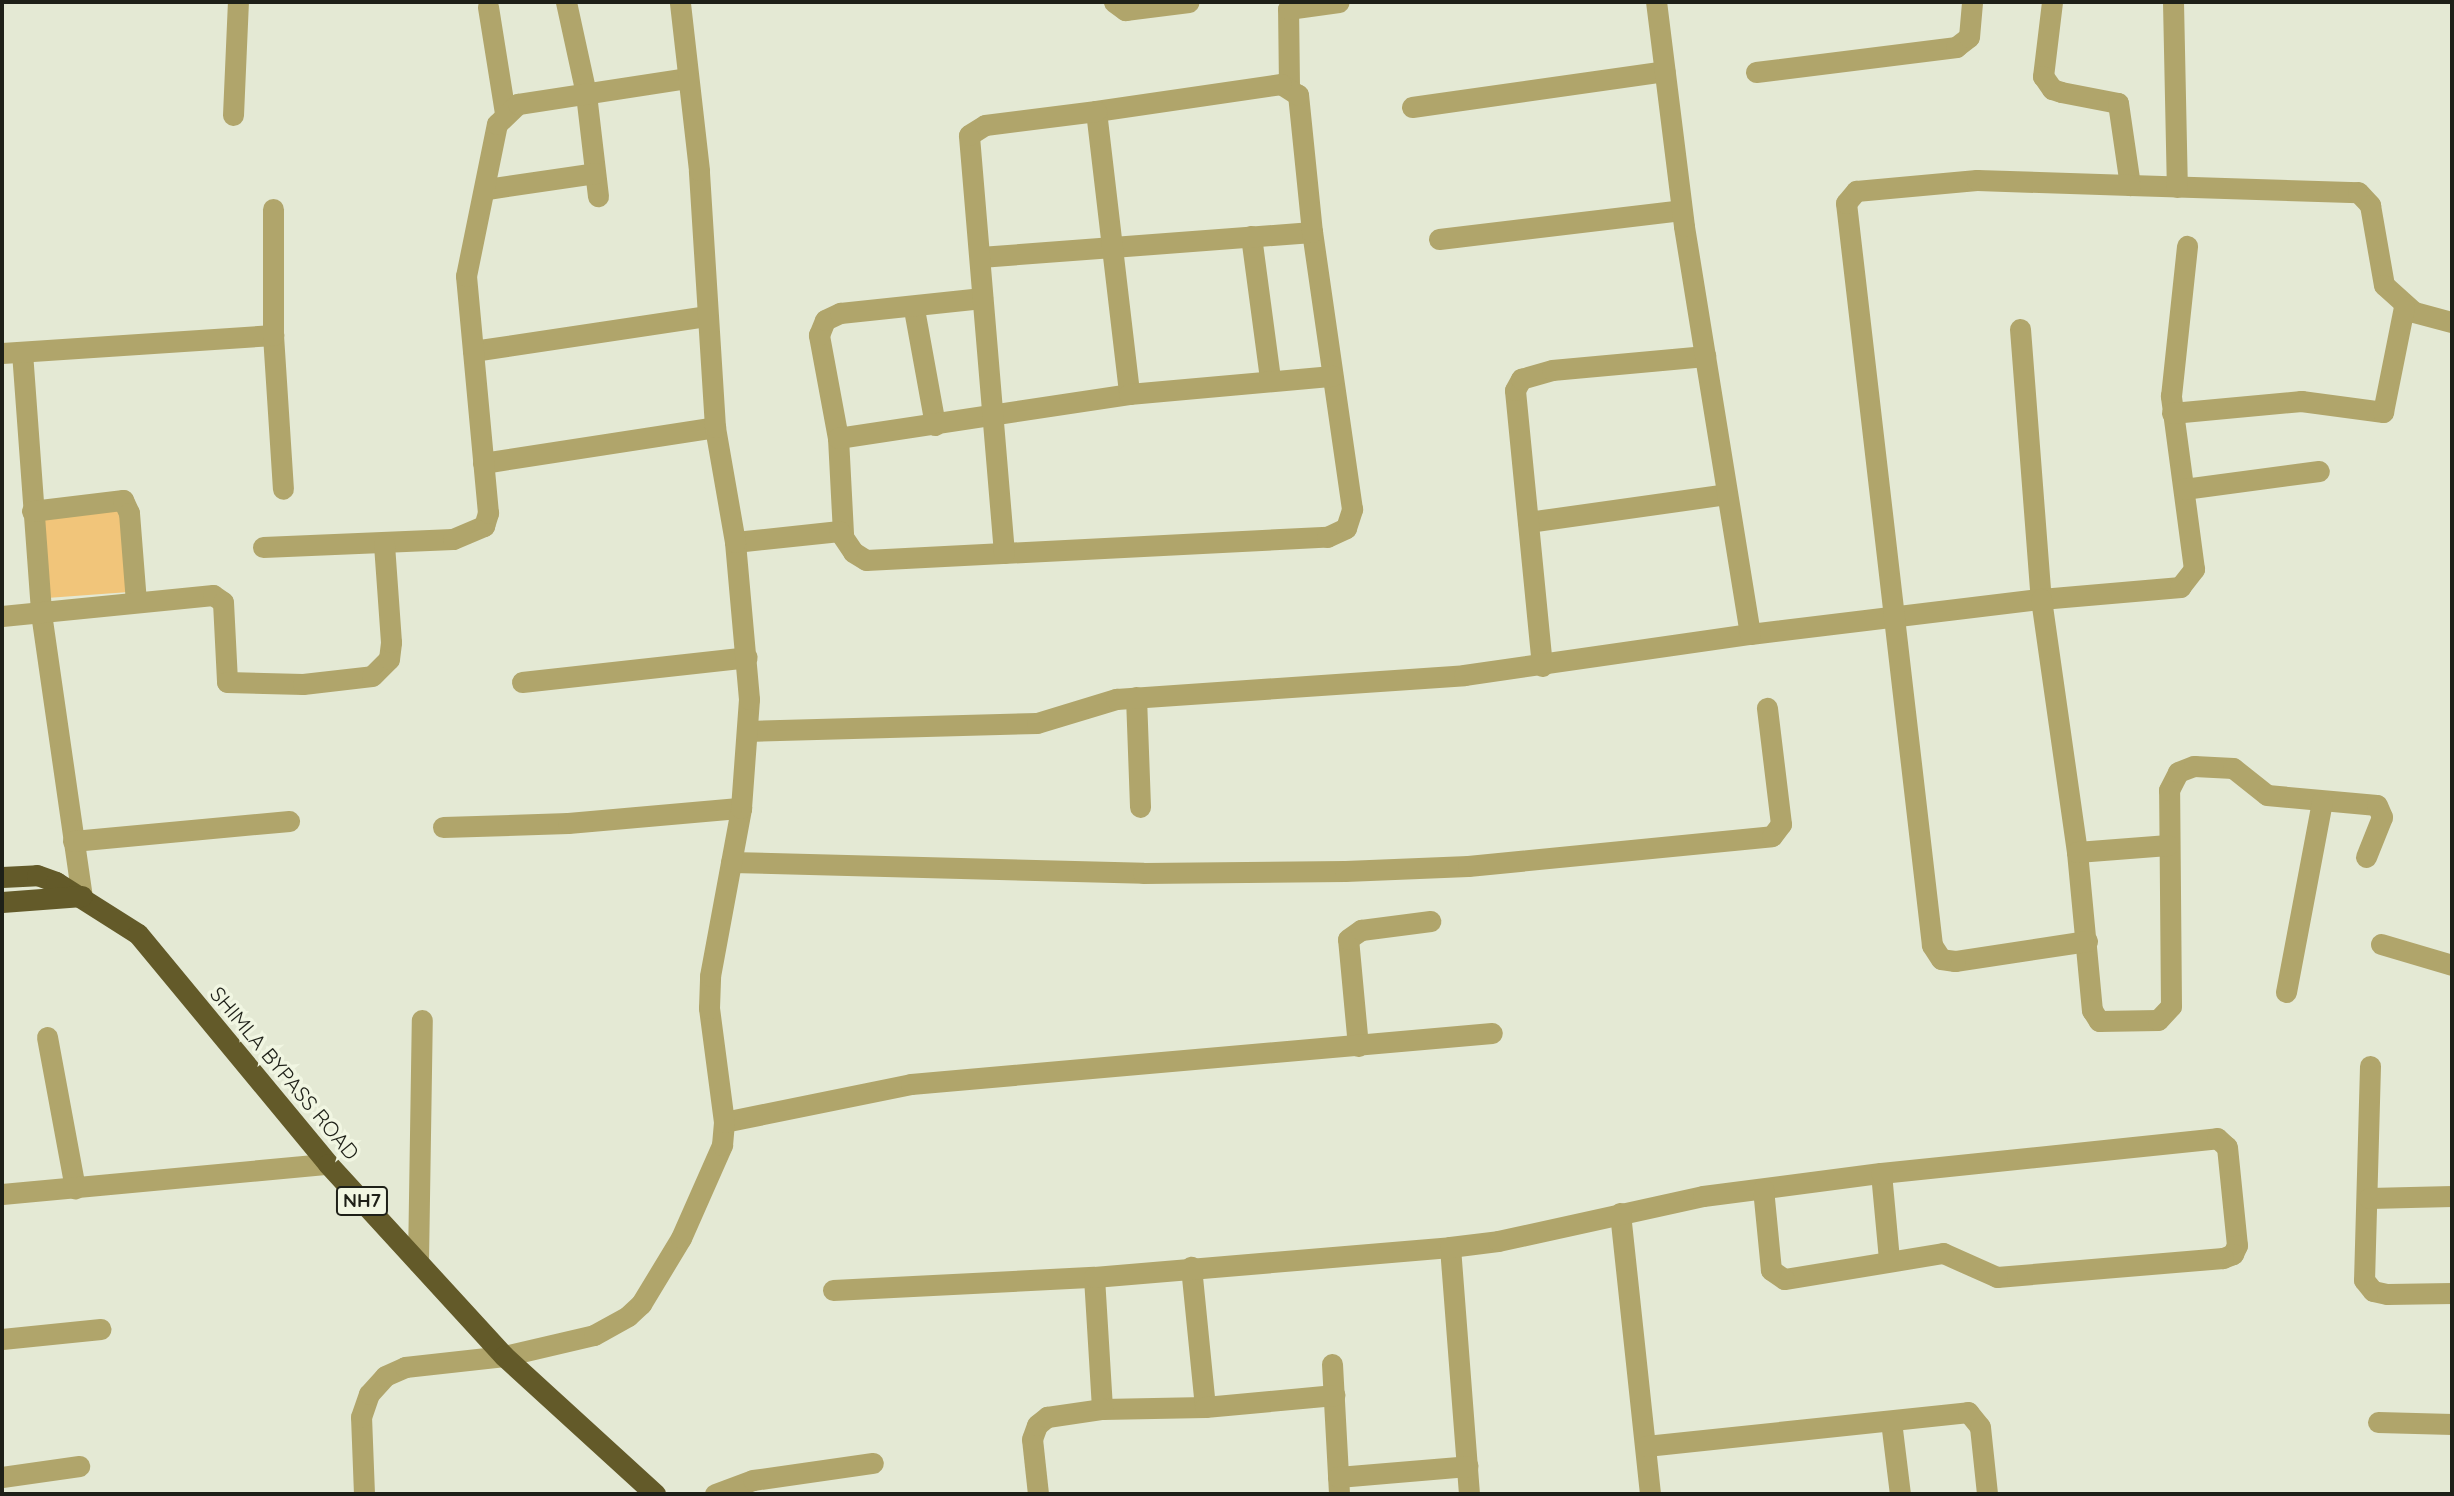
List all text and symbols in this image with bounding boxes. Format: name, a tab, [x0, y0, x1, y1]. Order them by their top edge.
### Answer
street label: SHIMLA BYPASS ROAD	[205, 981, 365, 1165]
road number: NH7	[336, 1186, 388, 1217]

